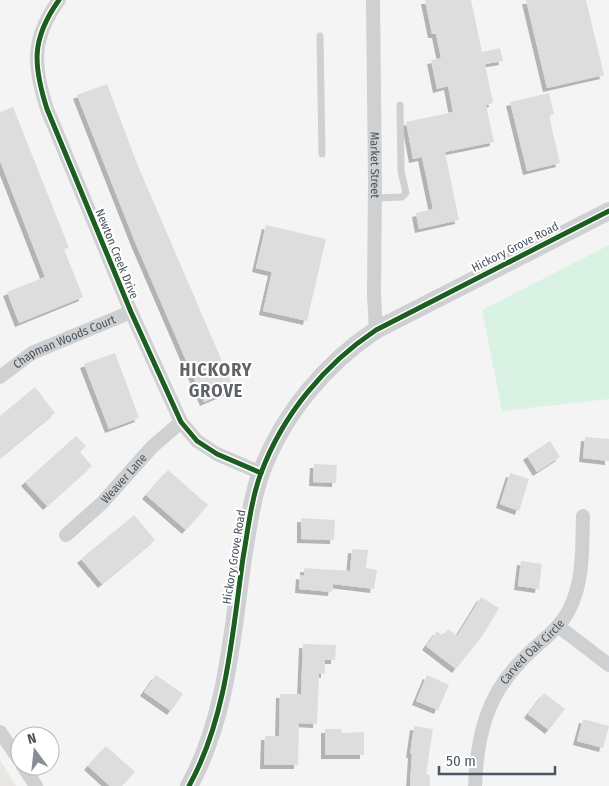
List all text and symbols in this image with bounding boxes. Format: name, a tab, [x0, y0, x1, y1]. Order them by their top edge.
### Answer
street label: Market Street	[367, 132, 382, 198]
street label: Newton Creek Drive	[93, 207, 141, 301]
street label: Hickory Grove Road	[469, 219, 561, 275]
street label: Chapman Woods Court	[10, 312, 118, 372]
district label: HICKORY GROVE	[180, 359, 252, 402]
street label: Weaver Lane	[98, 451, 150, 506]
street label: Hickory Grove Road	[220, 509, 248, 605]
street label: Carved Oak Circle	[497, 617, 567, 687]
north arrow	[10, 726, 60, 776]
text: N	[26, 730, 38, 748]
scale bar	[439, 744, 555, 776]
text: 50 m	[446, 752, 476, 770]

